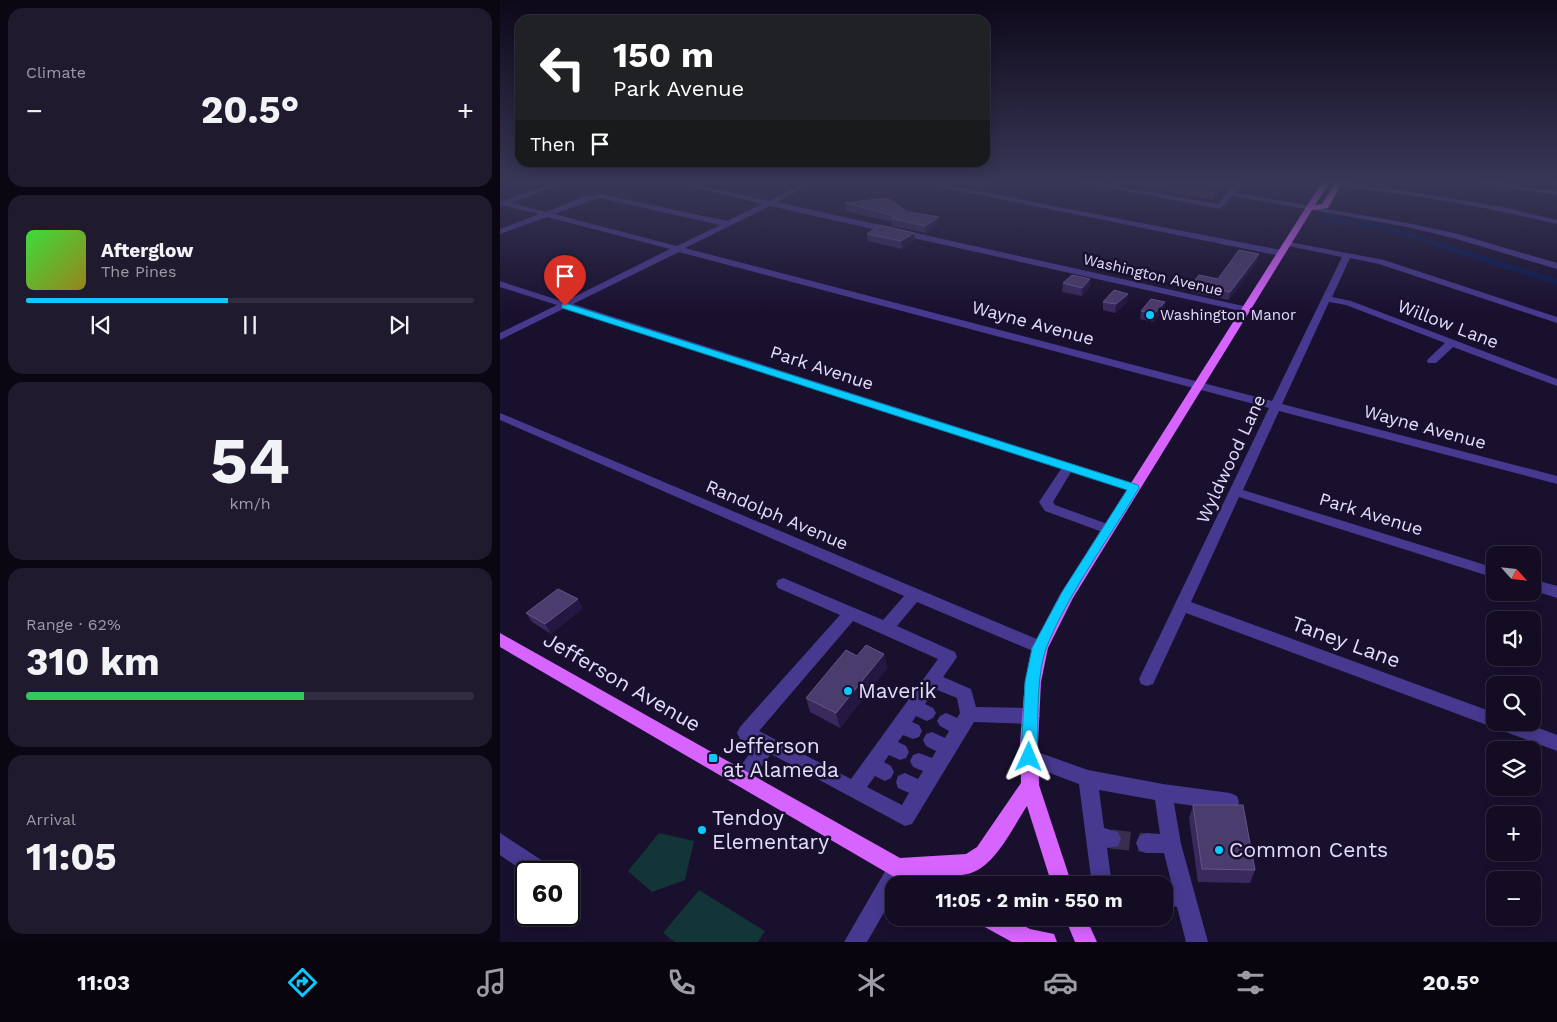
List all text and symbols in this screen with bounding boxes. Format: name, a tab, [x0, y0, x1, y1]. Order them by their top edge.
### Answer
text: 150 m	[613, 34, 714, 76]
icon: left	[530, 35, 595, 100]
text: Climate	[26, 63, 86, 82]
text: Park Avenue	[613, 76, 744, 101]
text: 20.5°	[201, 88, 299, 132]
text: −	[26, 94, 43, 127]
text: +	[457, 94, 474, 127]
icon: arrive	[586, 130, 614, 158]
text: Then	[530, 133, 576, 156]
text: Afterglow	[101, 239, 193, 262]
street label: Washington Avenue	[1081, 250, 1225, 300]
pin	[544, 255, 586, 306]
text: The Pines	[101, 262, 177, 281]
icon: arrive	[551, 262, 579, 290]
street label: Willow Lane	[1395, 295, 1502, 352]
street label: Wayne Avenue	[969, 296, 1097, 349]
place label: Washington Manor	[1160, 306, 1296, 324]
marker: Washington Manor	[1144, 309, 1156, 321]
icon: previous	[87, 311, 115, 339]
icon: pause	[236, 311, 264, 339]
icon: next	[385, 311, 413, 339]
street label: Park Avenue	[768, 341, 876, 394]
street label: Wyldwood Lane	[1192, 391, 1270, 527]
street label: Wayne Avenue	[1361, 400, 1489, 453]
text: 54	[210, 423, 290, 499]
street label: Randolph Avenue	[703, 475, 851, 554]
street label: Park Avenue	[1317, 488, 1426, 539]
text: km/h	[229, 494, 271, 513]
north arrow	[1486, 546, 1541, 601]
map controls	[1486, 546, 1541, 926]
street label: Taney Lane	[1288, 610, 1404, 673]
button: sound	[1486, 611, 1541, 666]
text: Range · 62%	[26, 615, 121, 634]
street label: Jefferson Avenue	[539, 626, 705, 737]
text: 310 km	[26, 640, 160, 684]
button: search	[1486, 676, 1541, 731]
place label: Maverik	[858, 678, 937, 703]
marker: Maverik	[842, 685, 854, 697]
position arrow	[1002, 730, 1054, 782]
place label: Jefferson at Alameda	[723, 733, 839, 782]
button: layers	[1486, 741, 1541, 796]
marker: Jefferson at Alameda	[707, 752, 719, 764]
place label: Tendoy Elementary	[712, 805, 829, 854]
button: +	[1486, 806, 1541, 861]
text: Arrival	[26, 810, 76, 829]
marker: Tendoy Elementary	[696, 824, 708, 836]
text: 11:05	[26, 835, 117, 879]
place label: Common Cents	[1229, 837, 1388, 862]
marker: Common Cents	[1213, 844, 1225, 856]
speed limit sign: 60	[515, 861, 580, 926]
button: −	[1486, 871, 1541, 926]
text: 11:05 · 2 min · 550 m	[935, 889, 1123, 912]
icon: directions	[285, 965, 320, 1000]
icon: music	[474, 965, 509, 1000]
icon: phone	[664, 965, 699, 1000]
icon: climate	[854, 965, 889, 1000]
icon: car	[1043, 965, 1078, 1000]
icon: filters	[1233, 965, 1268, 1000]
text: 11:03	[77, 970, 130, 995]
text: 20.5°	[1422, 970, 1480, 995]

